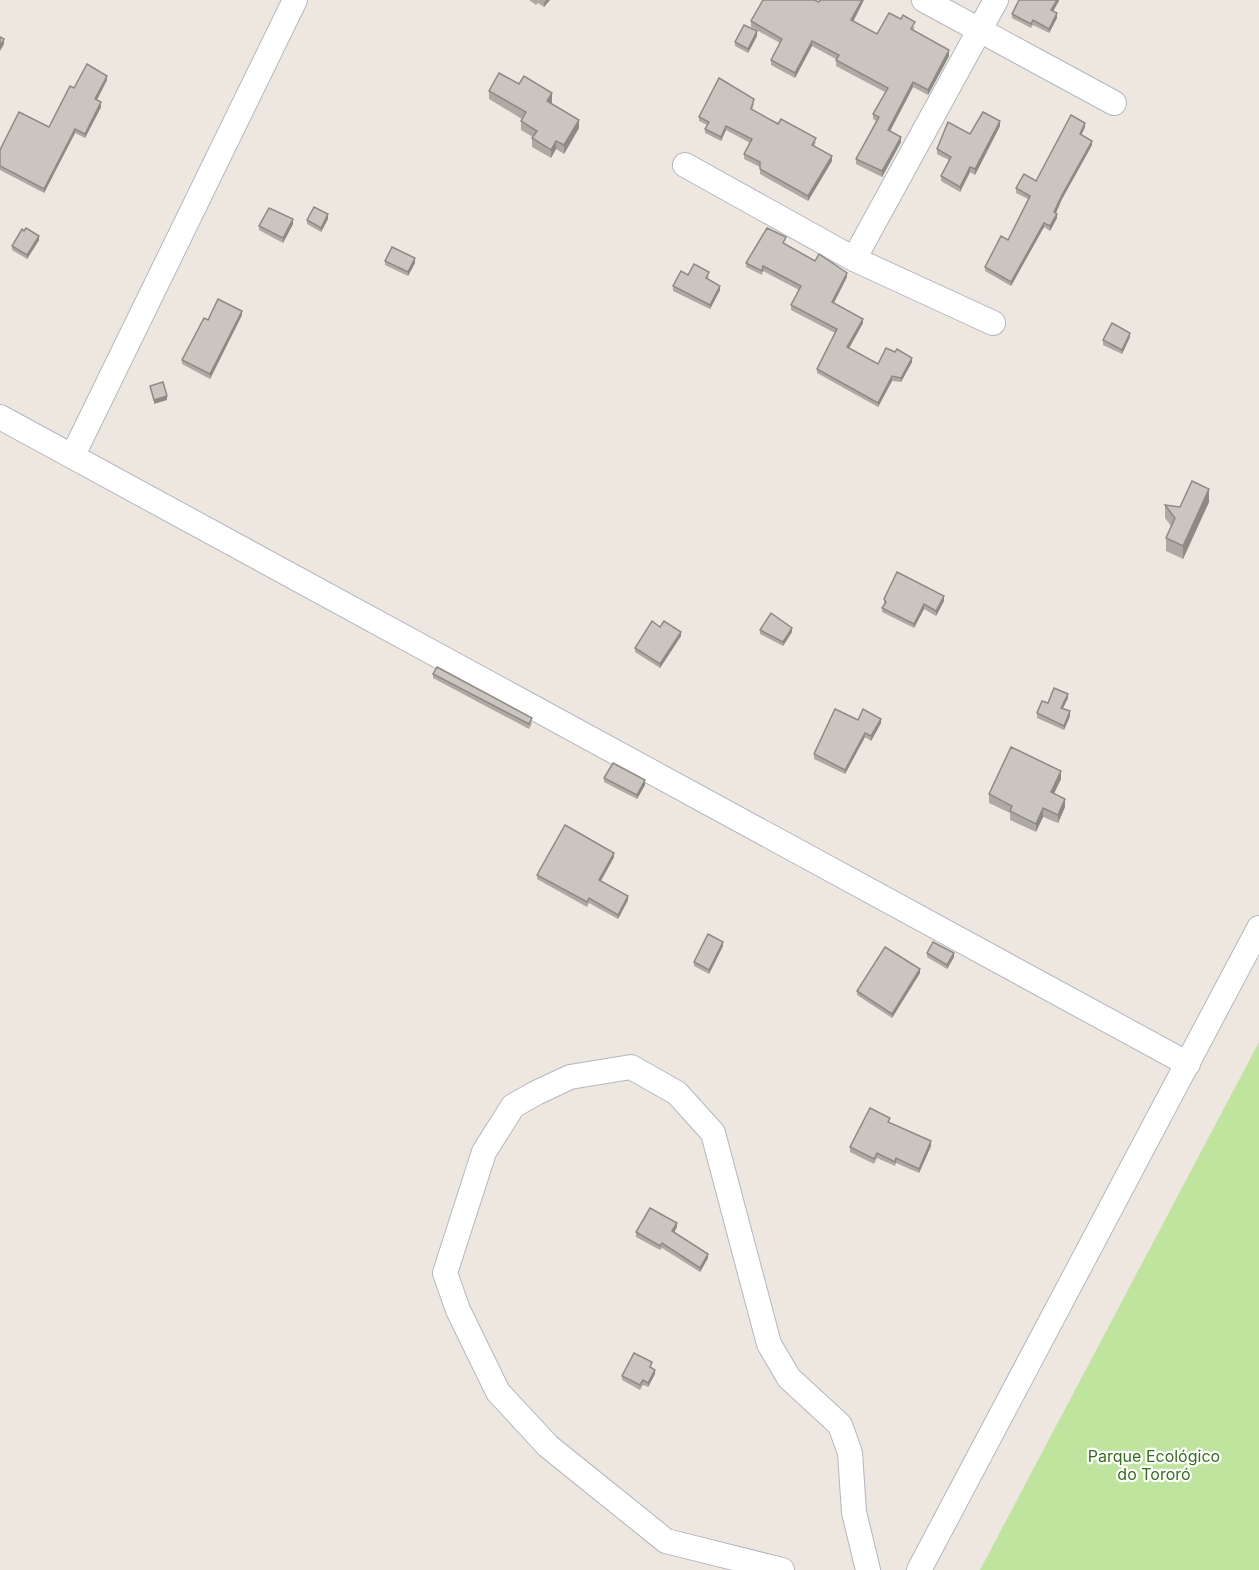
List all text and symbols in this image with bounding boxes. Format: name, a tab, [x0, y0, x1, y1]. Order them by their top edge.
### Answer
park label: Parque Ecológico do Tororó	[1088, 1446, 1220, 1484]

